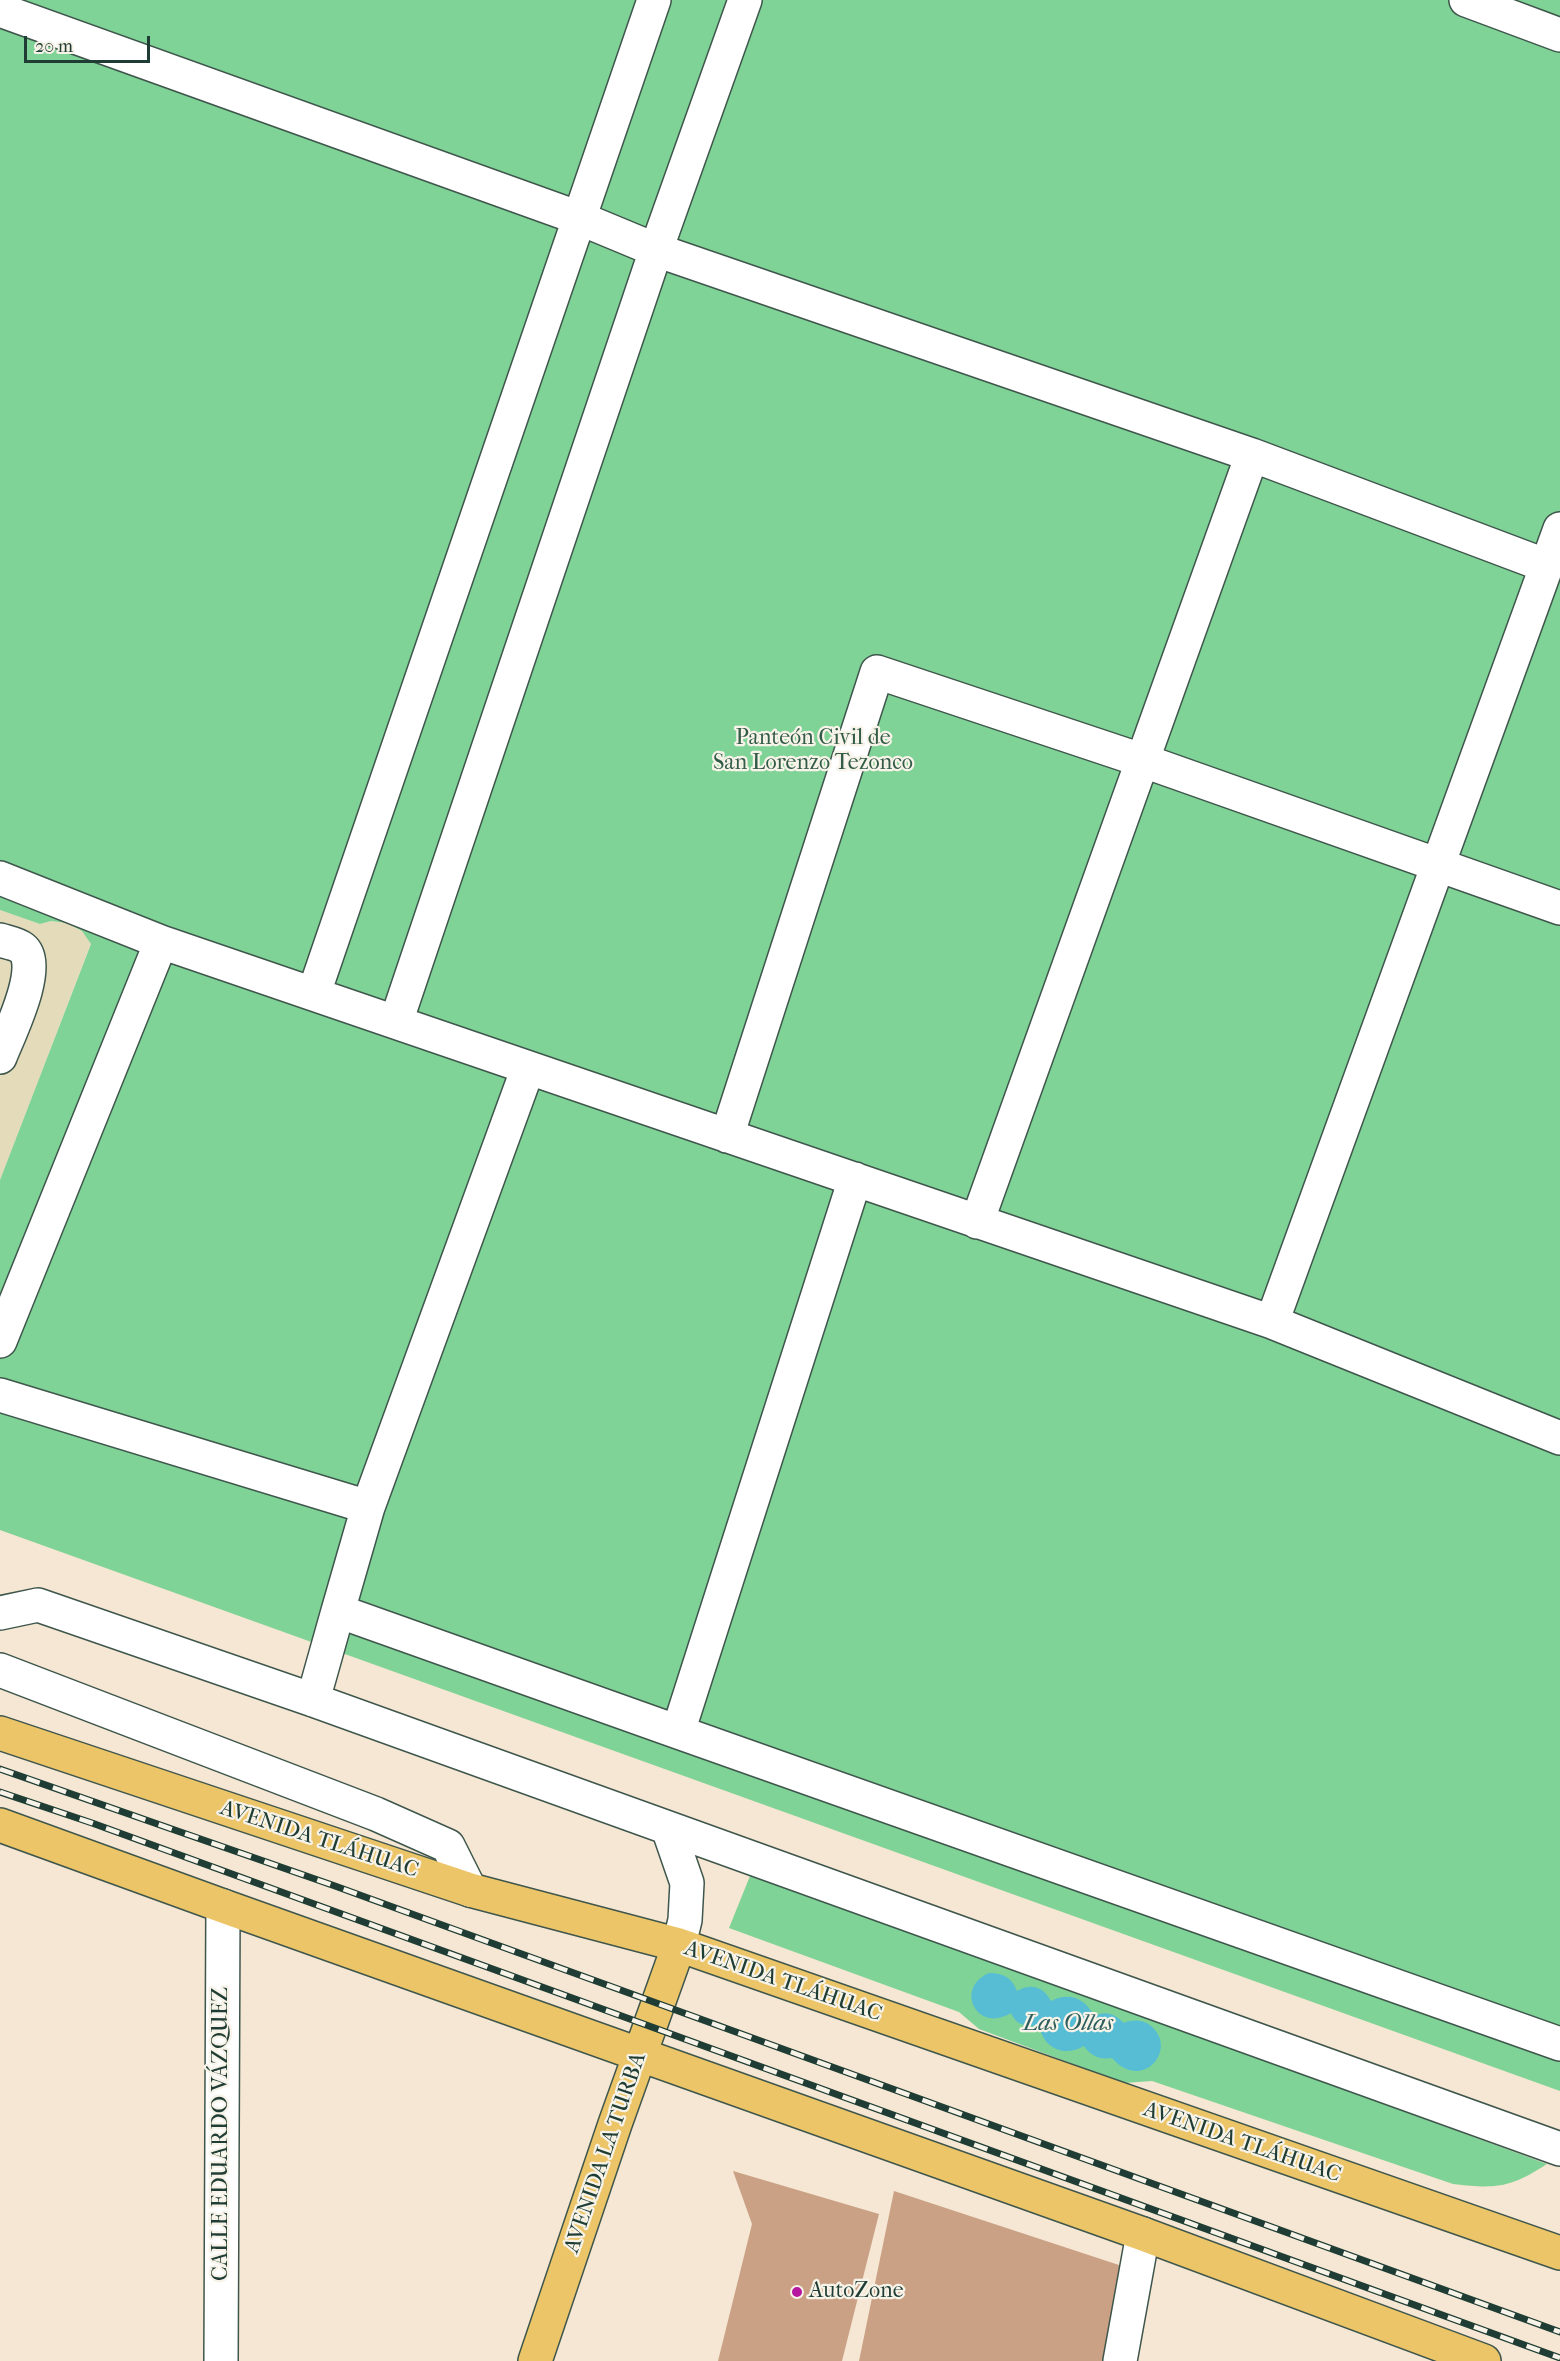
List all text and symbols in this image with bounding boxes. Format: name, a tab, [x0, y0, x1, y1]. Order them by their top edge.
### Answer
scale bar	[27, 24, 153, 62]
text: 20 m	[35, 36, 73, 57]
park label: Panteón Civil de San Lorenzo Tezonco	[713, 726, 913, 778]
street label: AVENIDA TLÁHUAC	[216, 1795, 422, 1885]
street label: AVENIDA TLÁHUAC	[681, 1936, 885, 2028]
street label: CALLE EDUARDO VÁZQUEZ	[209, 1987, 235, 2281]
water label: Las Ollas	[1023, 2010, 1113, 2038]
street label: AVENIDA LA TURBA	[559, 2049, 653, 2257]
street label: AVENIDA TLÁHUAC	[1140, 2097, 1344, 2189]
place label: AutoZone	[809, 2279, 904, 2305]
marker: AutoZone	[790, 2285, 804, 2299]

